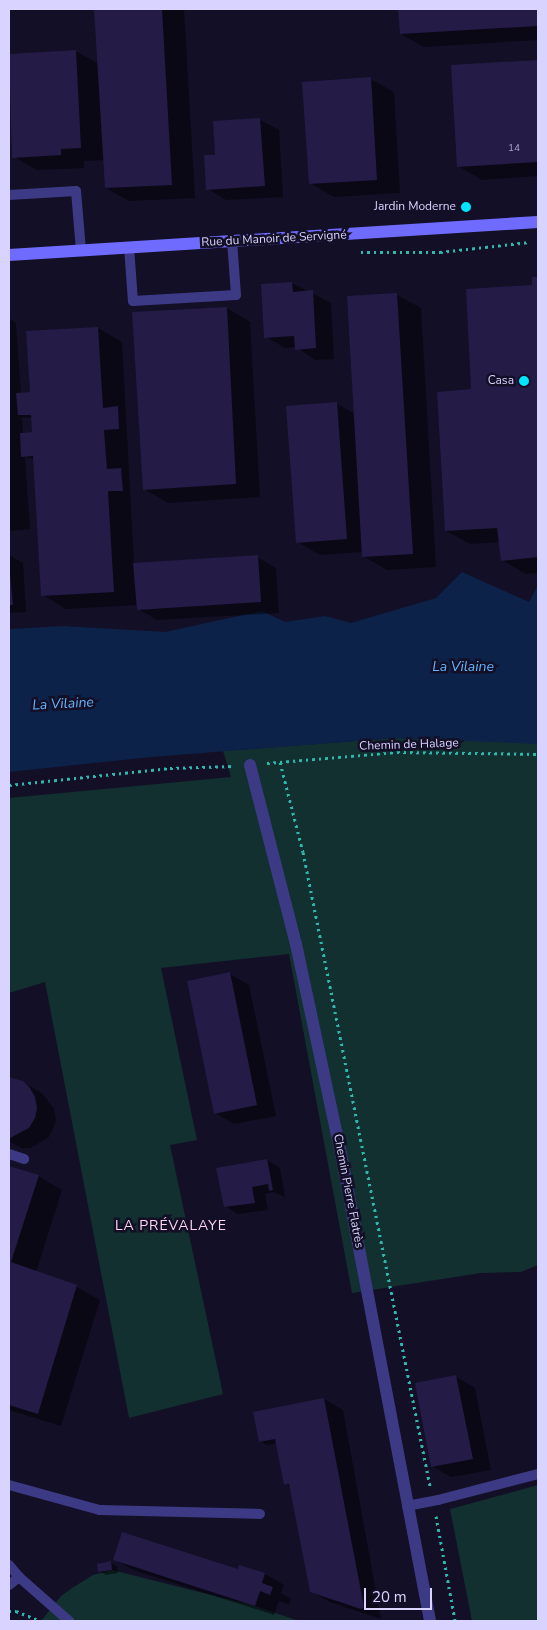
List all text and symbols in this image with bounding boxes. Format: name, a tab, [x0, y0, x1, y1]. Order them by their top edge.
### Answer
house number: 14	[508, 143, 520, 155]
place label: Jardin Moderne	[374, 200, 456, 214]
marker: Jardin Moderne	[460, 201, 472, 213]
street label: Rue du Manoir de Servigné	[201, 228, 347, 250]
place label: Casa	[488, 374, 514, 388]
marker: Casa	[518, 375, 530, 387]
water label: La Vilaine	[432, 659, 494, 675]
water label: La Vilaine	[32, 694, 94, 714]
street label: Chemin de Halage	[359, 736, 459, 754]
street label: Chemin Pierre Flatrès	[330, 1133, 366, 1249]
district label: LA PRÉVALAYE	[114, 1218, 228, 1234]
scale bar	[367, 1578, 434, 1610]
text: 20 m	[372, 1587, 407, 1607]

